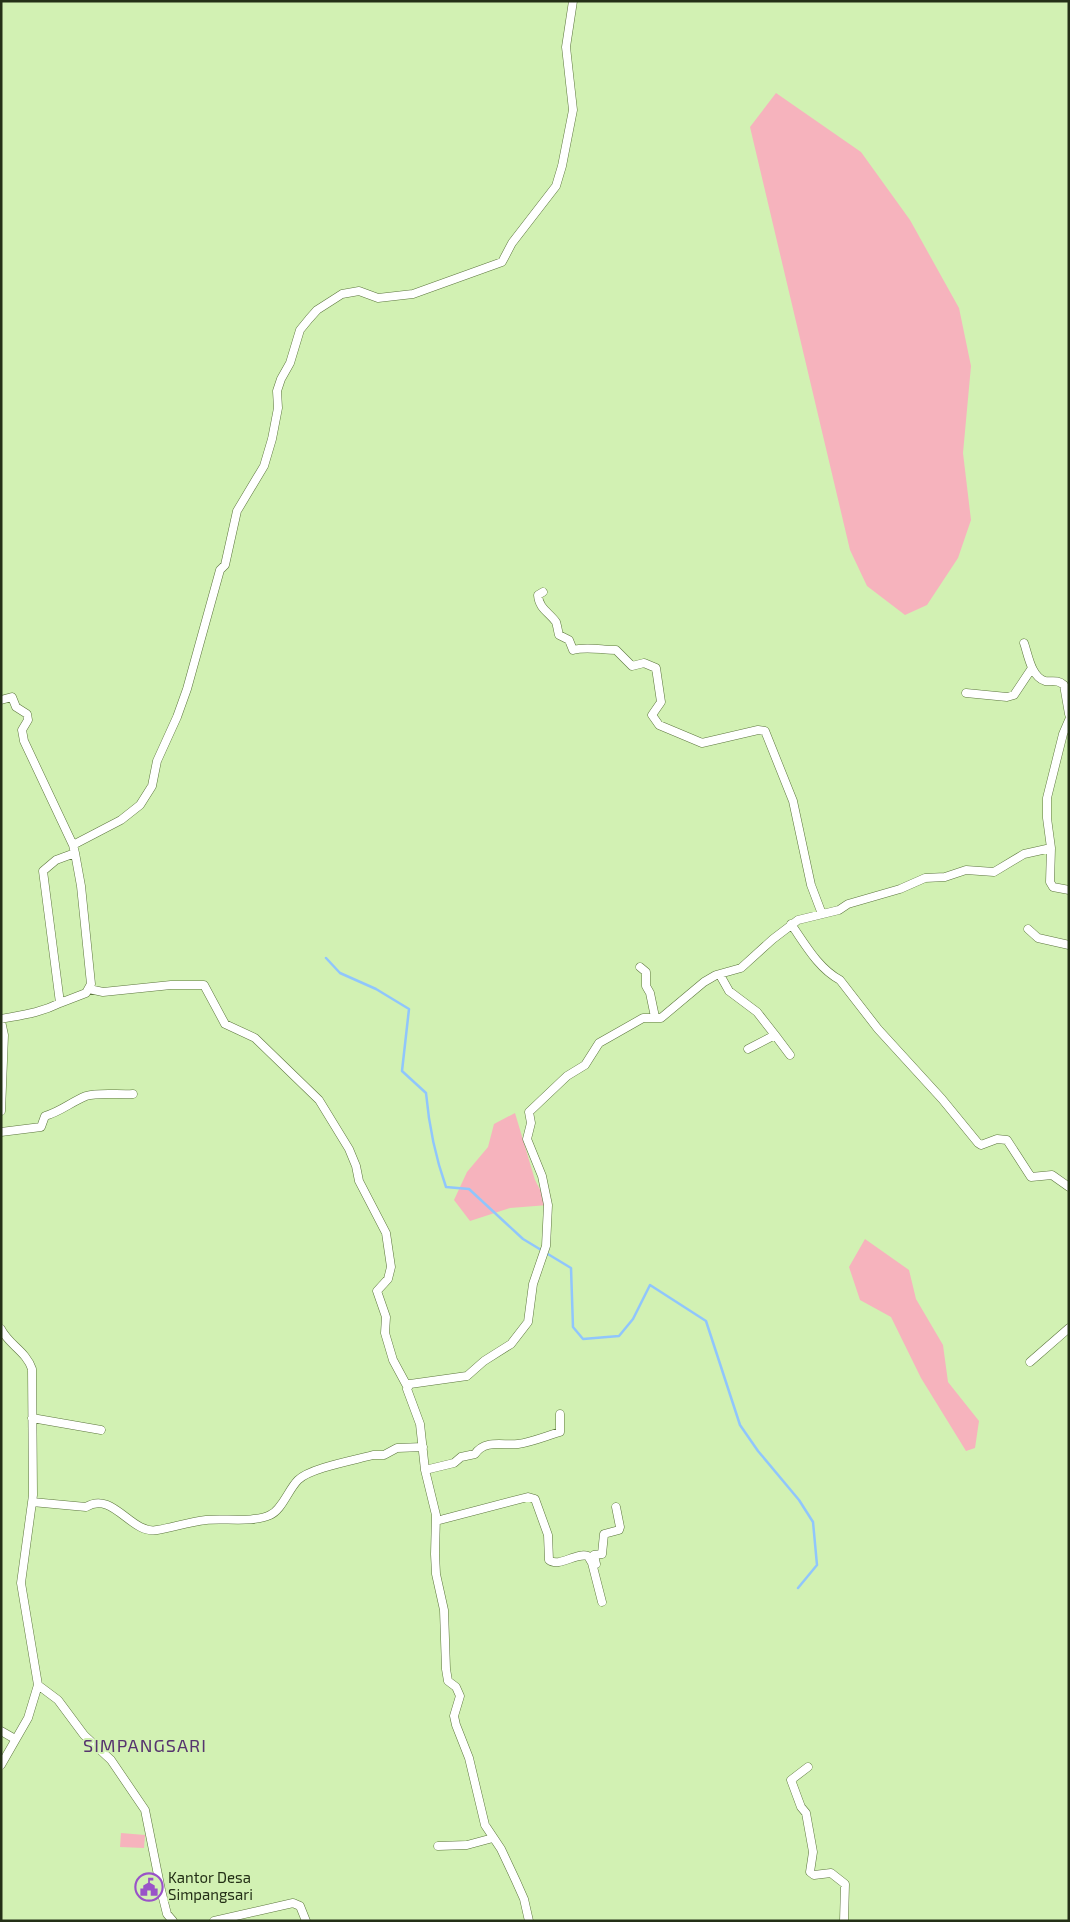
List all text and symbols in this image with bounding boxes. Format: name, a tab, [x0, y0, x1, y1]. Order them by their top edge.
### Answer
district label: SIMPANGSARI	[83, 1734, 207, 1756]
place label: Kantor Desa Simpangsari	[168, 1868, 253, 1903]
public building icon: Kantor Desa Simpangsari	[134, 1872, 164, 1902]

